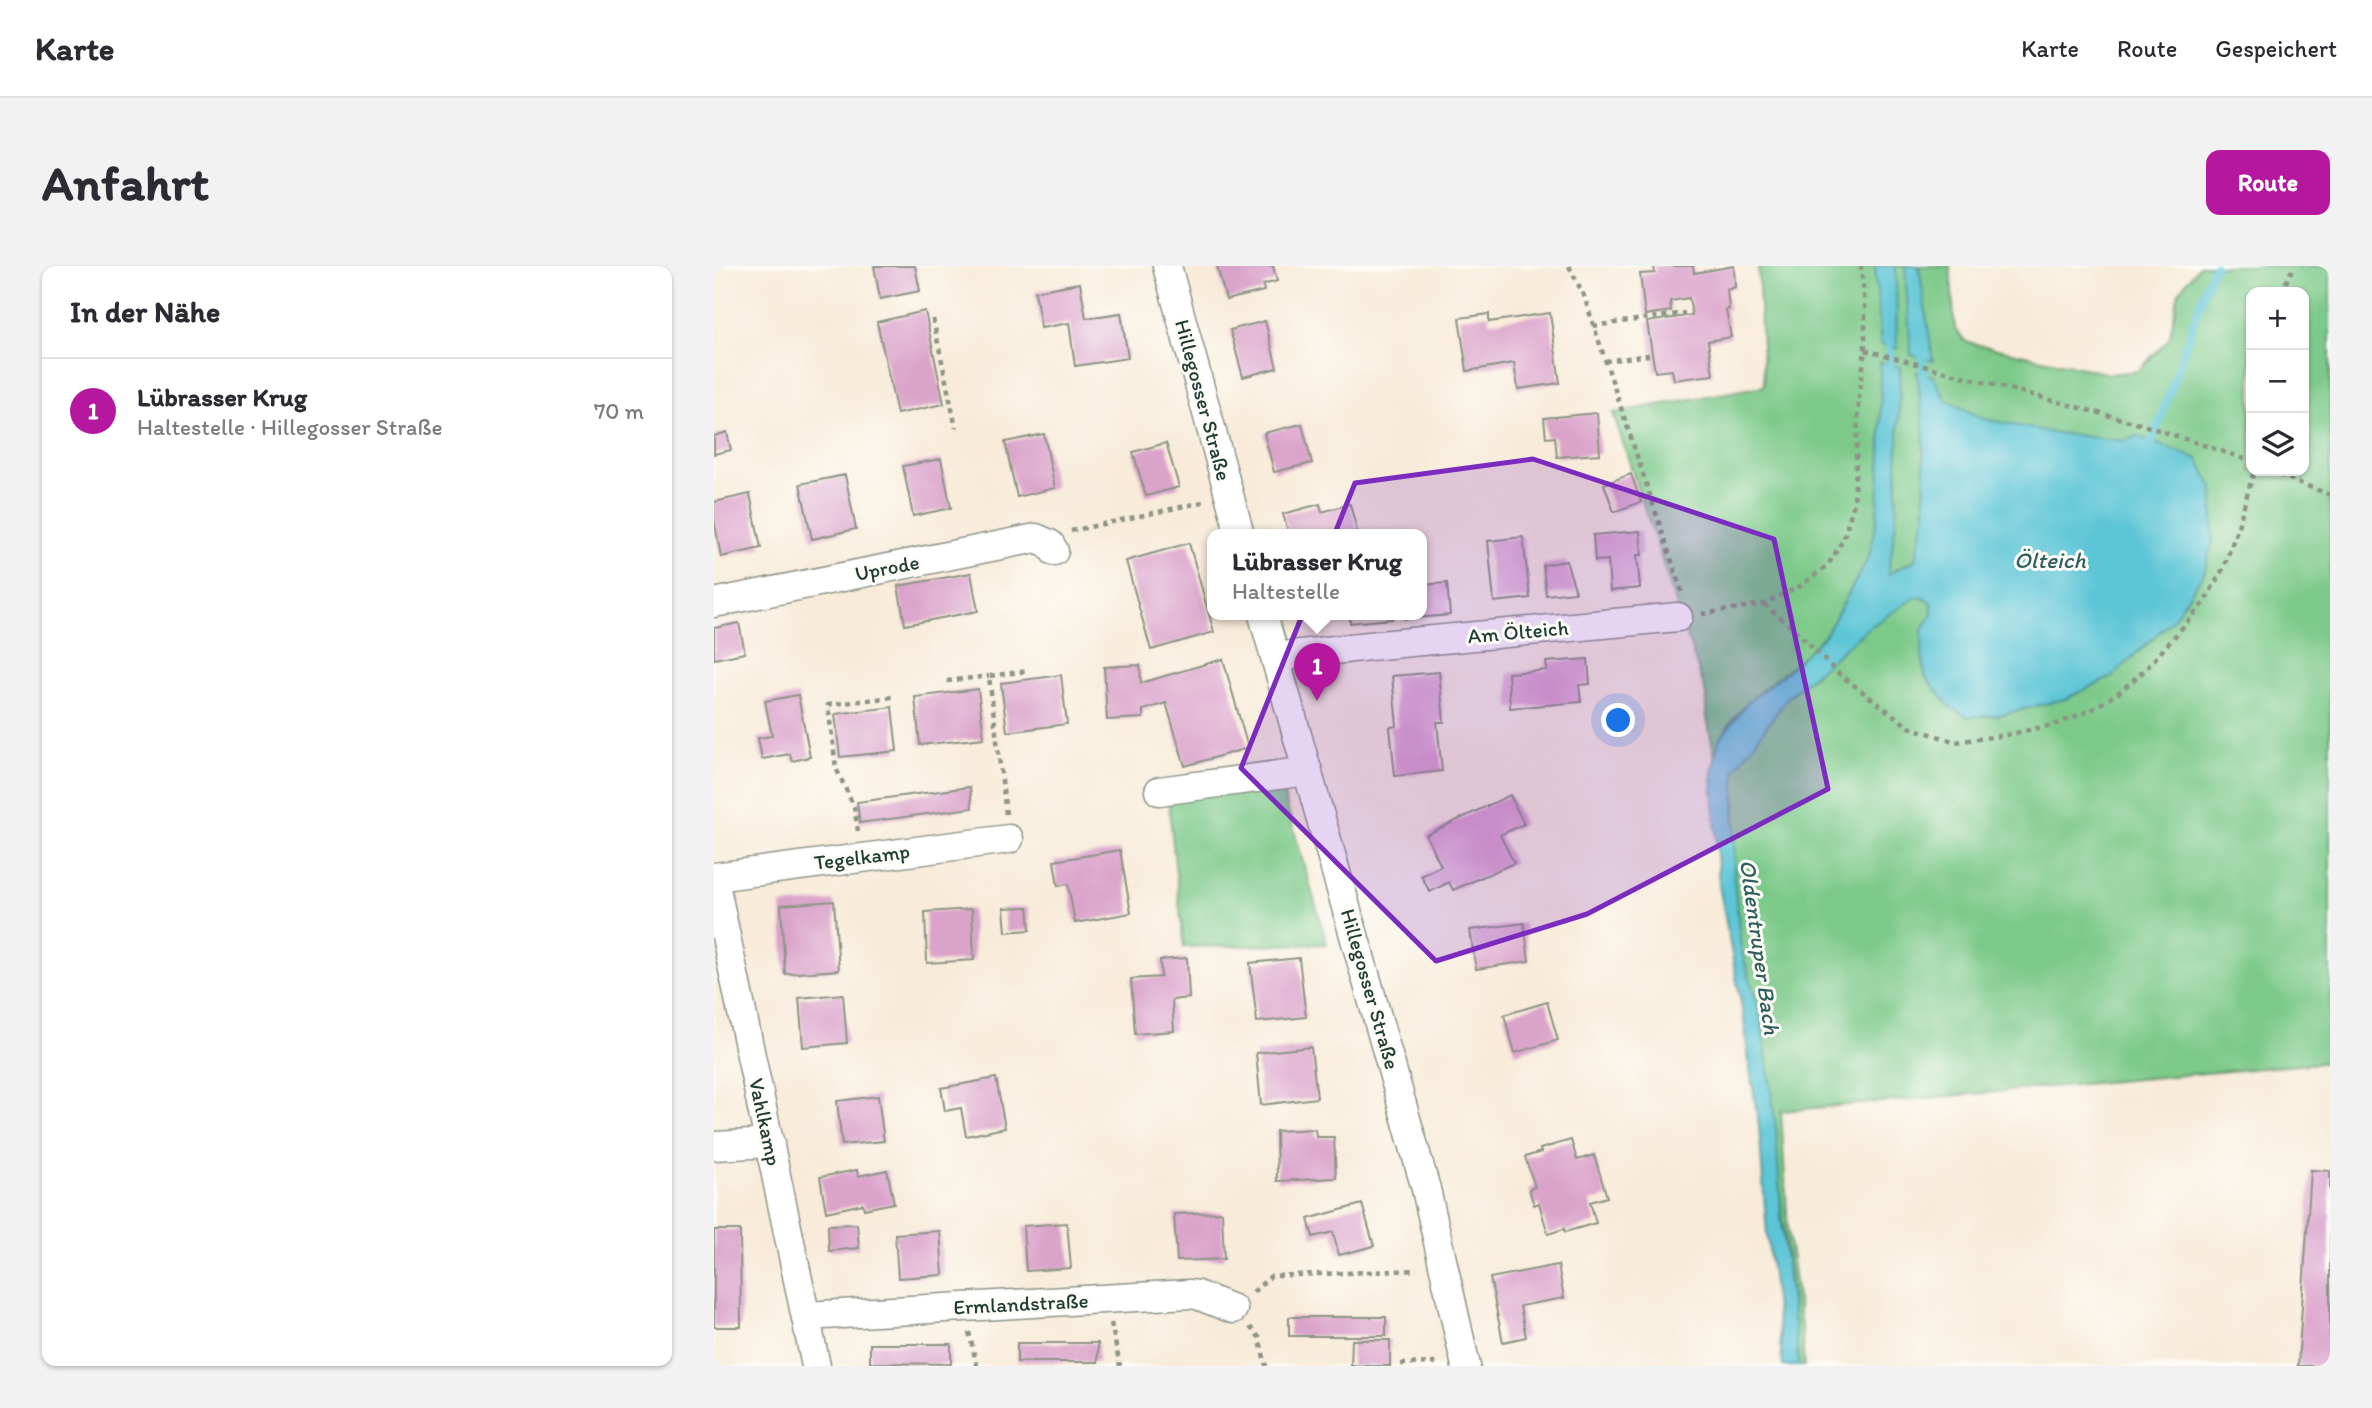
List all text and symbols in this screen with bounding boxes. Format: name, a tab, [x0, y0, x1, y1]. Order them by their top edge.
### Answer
text: Karte	[35, 29, 114, 68]
text: Karte	[2021, 34, 2079, 63]
text: Route	[2117, 34, 2177, 63]
text: Gespeichert	[2215, 34, 2337, 63]
button: Route	[2206, 150, 2330, 215]
text: Anfahrt	[42, 153, 209, 212]
map controls	[2246, 287, 2309, 476]
button: +	[2246, 287, 2309, 350]
text: In der Nähe	[70, 293, 220, 330]
street label: Hillegosser Straße	[1170, 317, 1237, 483]
button: −	[2246, 350, 2309, 413]
text: Lübrasser Krug	[137, 381, 307, 413]
text: 1	[88, 397, 98, 425]
text: 70 m	[594, 397, 644, 425]
text: Haltestelle · Hillegosser Straße	[137, 413, 443, 441]
button: layers	[2246, 413, 2309, 476]
popup	[1207, 529, 1427, 620]
text: Lübrasser Krug	[1232, 545, 1402, 577]
water label: Ölteich	[2014, 546, 2087, 574]
street label: Uprode	[853, 549, 921, 586]
text: Haltestelle	[1232, 577, 1340, 605]
street label: Am Ölteich	[1467, 615, 1570, 648]
pin: 1	[1294, 643, 1340, 701]
your location	[1601, 703, 1635, 737]
street label: Tegelkamp	[813, 838, 911, 875]
water label: Oldentruper Bach	[1734, 858, 1786, 1037]
street label: Hillegosser Straße	[1336, 906, 1405, 1072]
street label: Vahlkamp	[744, 1076, 787, 1168]
street label: Ermlandstraße	[953, 1287, 1089, 1320]

